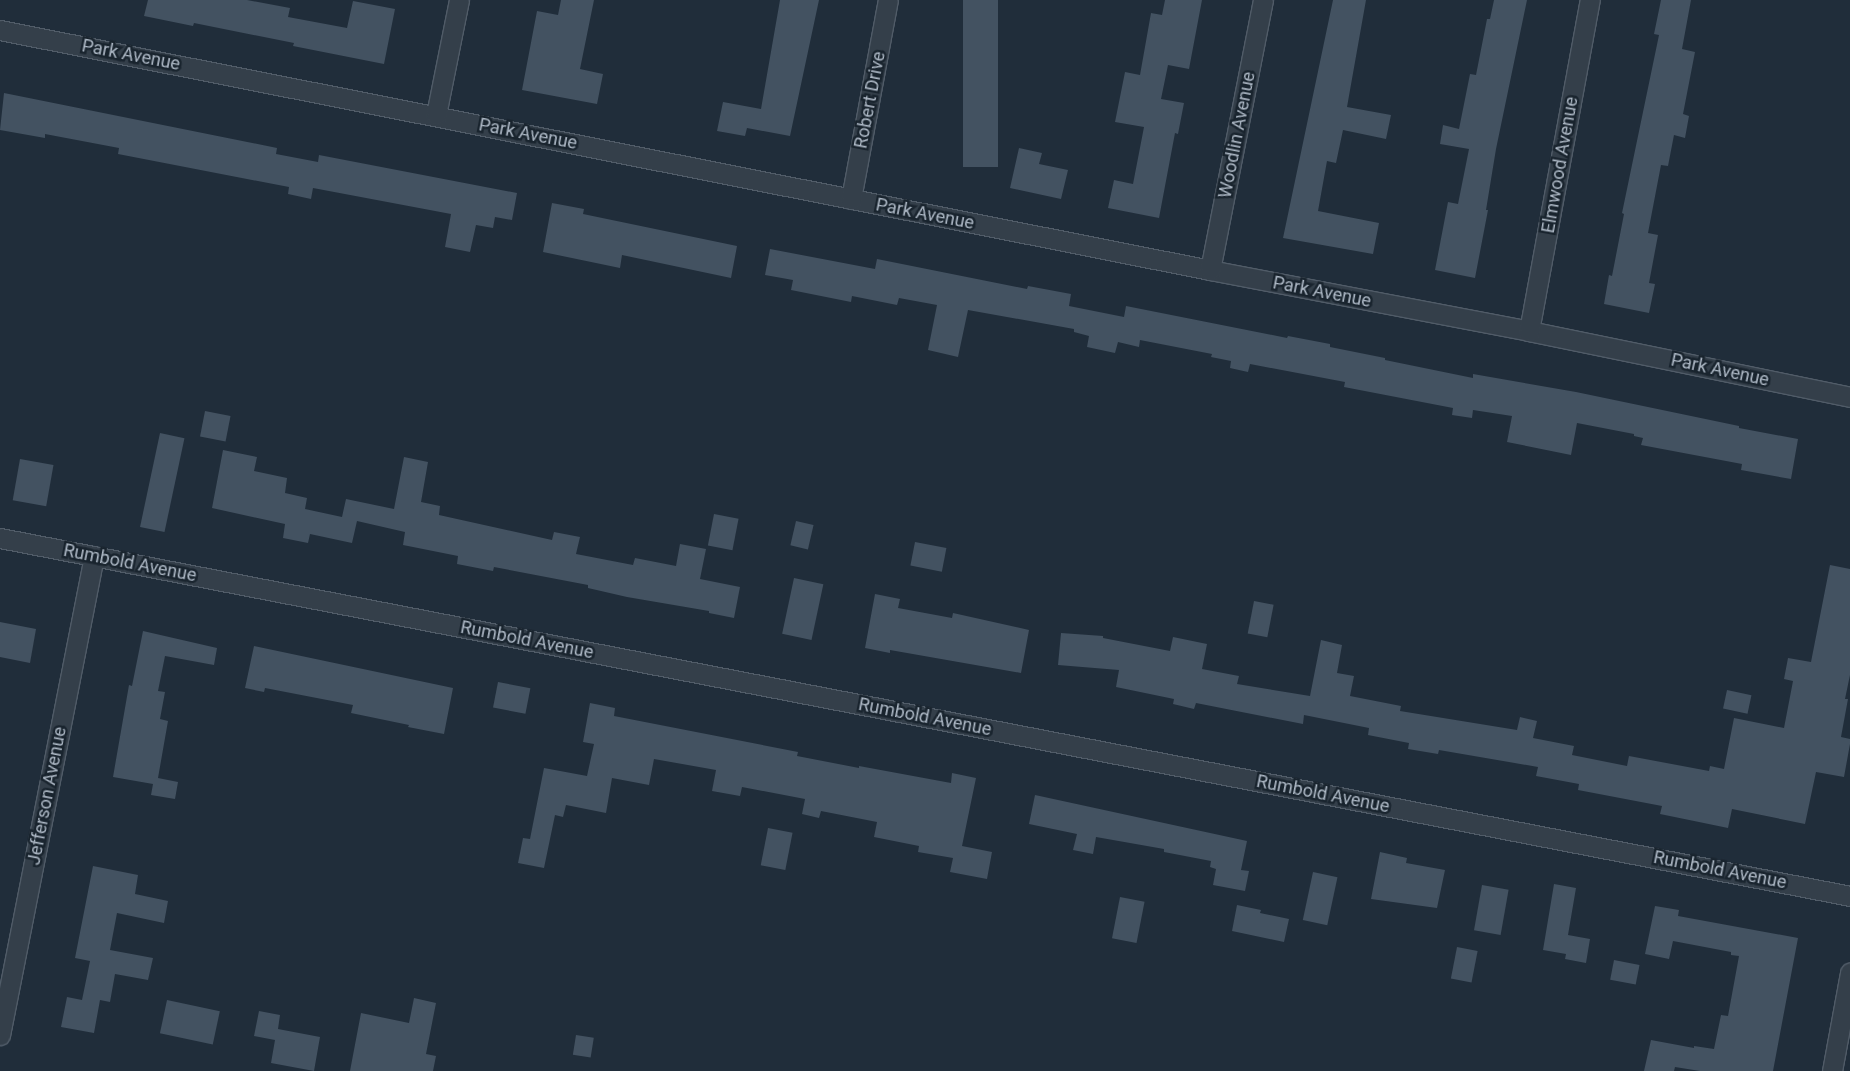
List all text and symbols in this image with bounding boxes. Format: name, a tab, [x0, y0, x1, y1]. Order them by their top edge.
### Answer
street label: Park Avenue	[80, 35, 182, 75]
street label: Robert Drive	[850, 50, 890, 150]
street label: Woodlin Avenue	[1214, 70, 1260, 200]
street label: Elmwood Avenue	[1537, 95, 1583, 235]
street label: Park Avenue	[477, 114, 579, 154]
street label: Park Avenue	[874, 194, 976, 234]
street label: Park Avenue	[1271, 272, 1373, 312]
street label: Park Avenue	[1669, 349, 1771, 391]
street label: Rumbold Avenue	[62, 540, 198, 586]
street label: Rumbold Avenue	[459, 617, 595, 663]
street label: Rumbold Avenue	[857, 694, 993, 740]
street label: Jefferson Avenue	[23, 725, 71, 867]
street label: Rumbold Avenue	[1255, 771, 1391, 817]
street label: Rumbold Avenue	[1652, 847, 1788, 893]

